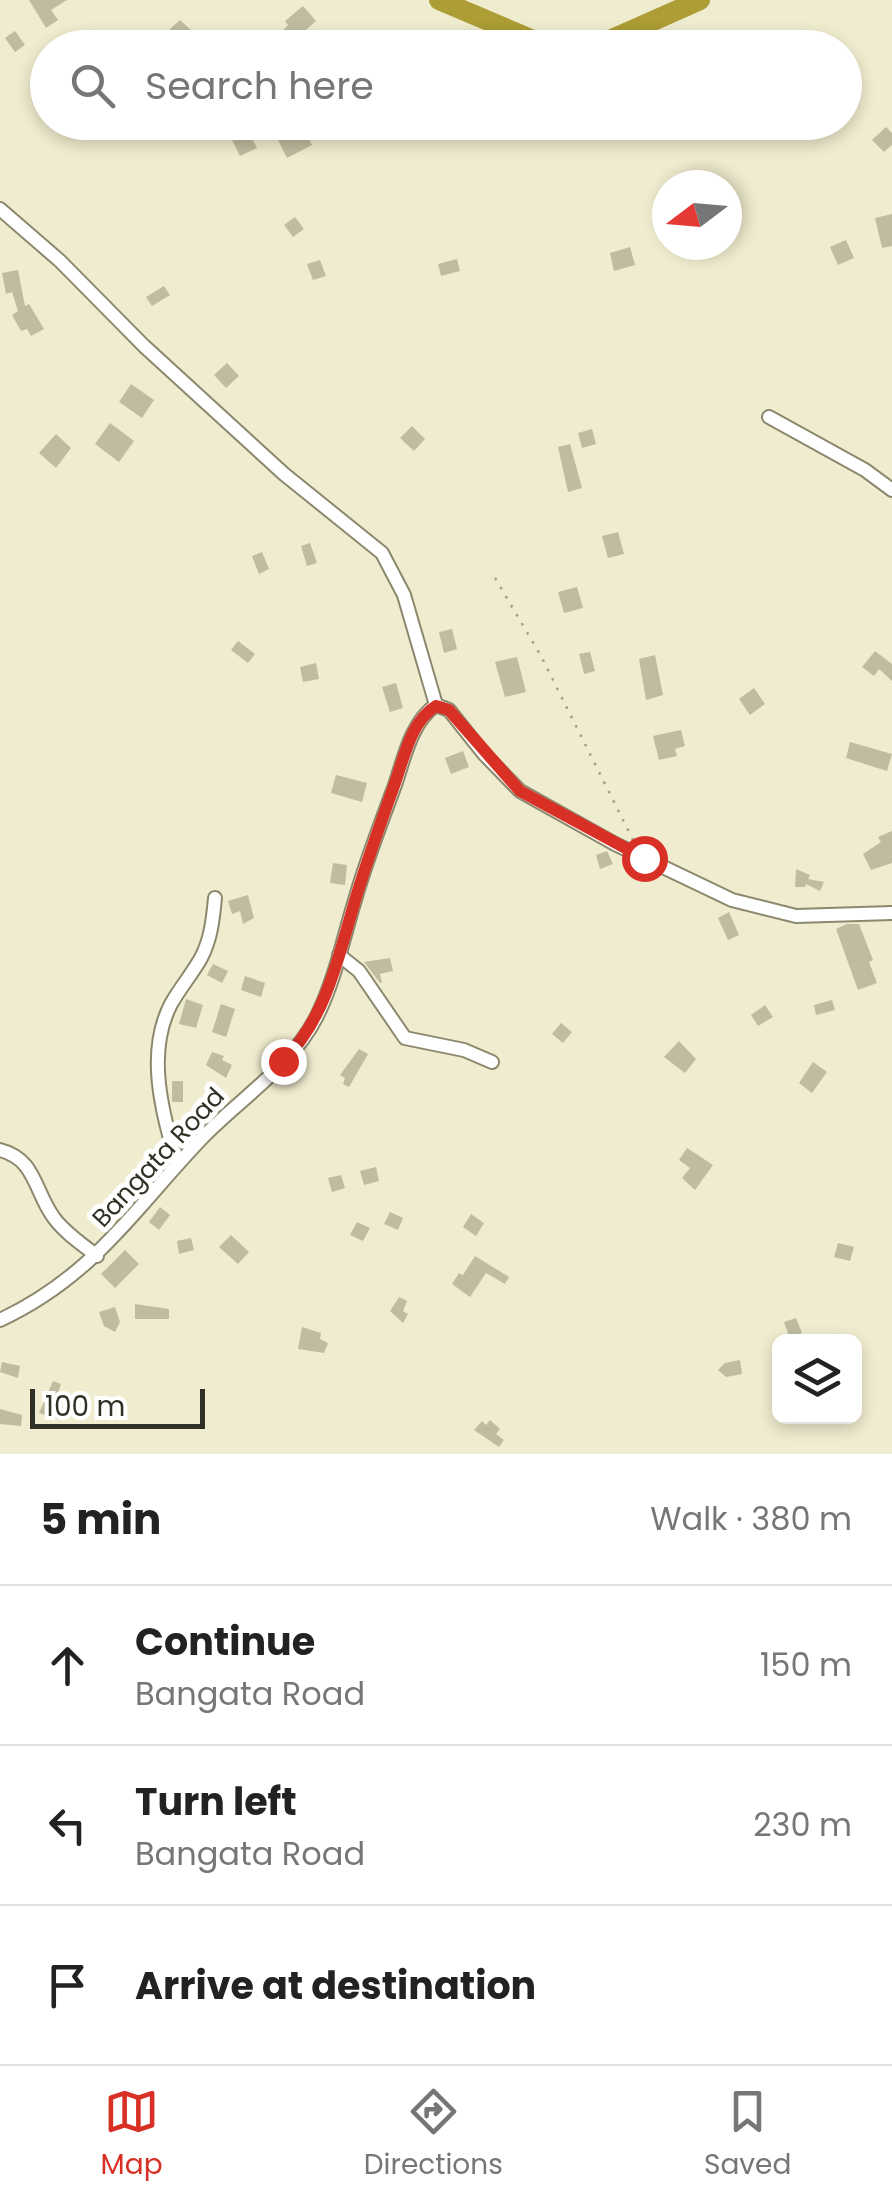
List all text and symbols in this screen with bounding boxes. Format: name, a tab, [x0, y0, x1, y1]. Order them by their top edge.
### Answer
search box	[30, 30, 862, 140]
icon: search	[65, 58, 120, 113]
text: Search here	[145, 59, 374, 112]
north arrow	[652, 170, 742, 260]
route start	[622, 836, 668, 882]
route end	[261, 1039, 307, 1085]
street label: Bangata Road	[84, 1080, 232, 1235]
map controls	[772, 1334, 862, 1424]
button: layers	[772, 1334, 862, 1424]
scale bar	[30, 1384, 205, 1428]
text: 100 m	[45, 1387, 125, 1426]
text: 5 min	[40, 1490, 161, 1549]
text: Walk · 380 m	[650, 1496, 852, 1541]
text: Continue	[135, 1615, 315, 1668]
icon: ahead	[40, 1638, 95, 1693]
text: 150 m	[760, 1642, 852, 1687]
text: Bangata Road	[135, 1671, 365, 1716]
text: Turn left	[135, 1775, 297, 1828]
icon: left	[40, 1798, 95, 1853]
text: 230 m	[753, 1802, 852, 1847]
text: Bangata Road	[135, 1831, 365, 1876]
icon: arrive	[40, 1958, 95, 2013]
text: Arrive at destination	[135, 1959, 536, 2012]
tab: Map	[101, 2084, 163, 2186]
tab: Directions	[364, 2084, 503, 2186]
tab: Saved	[704, 2084, 791, 2186]

